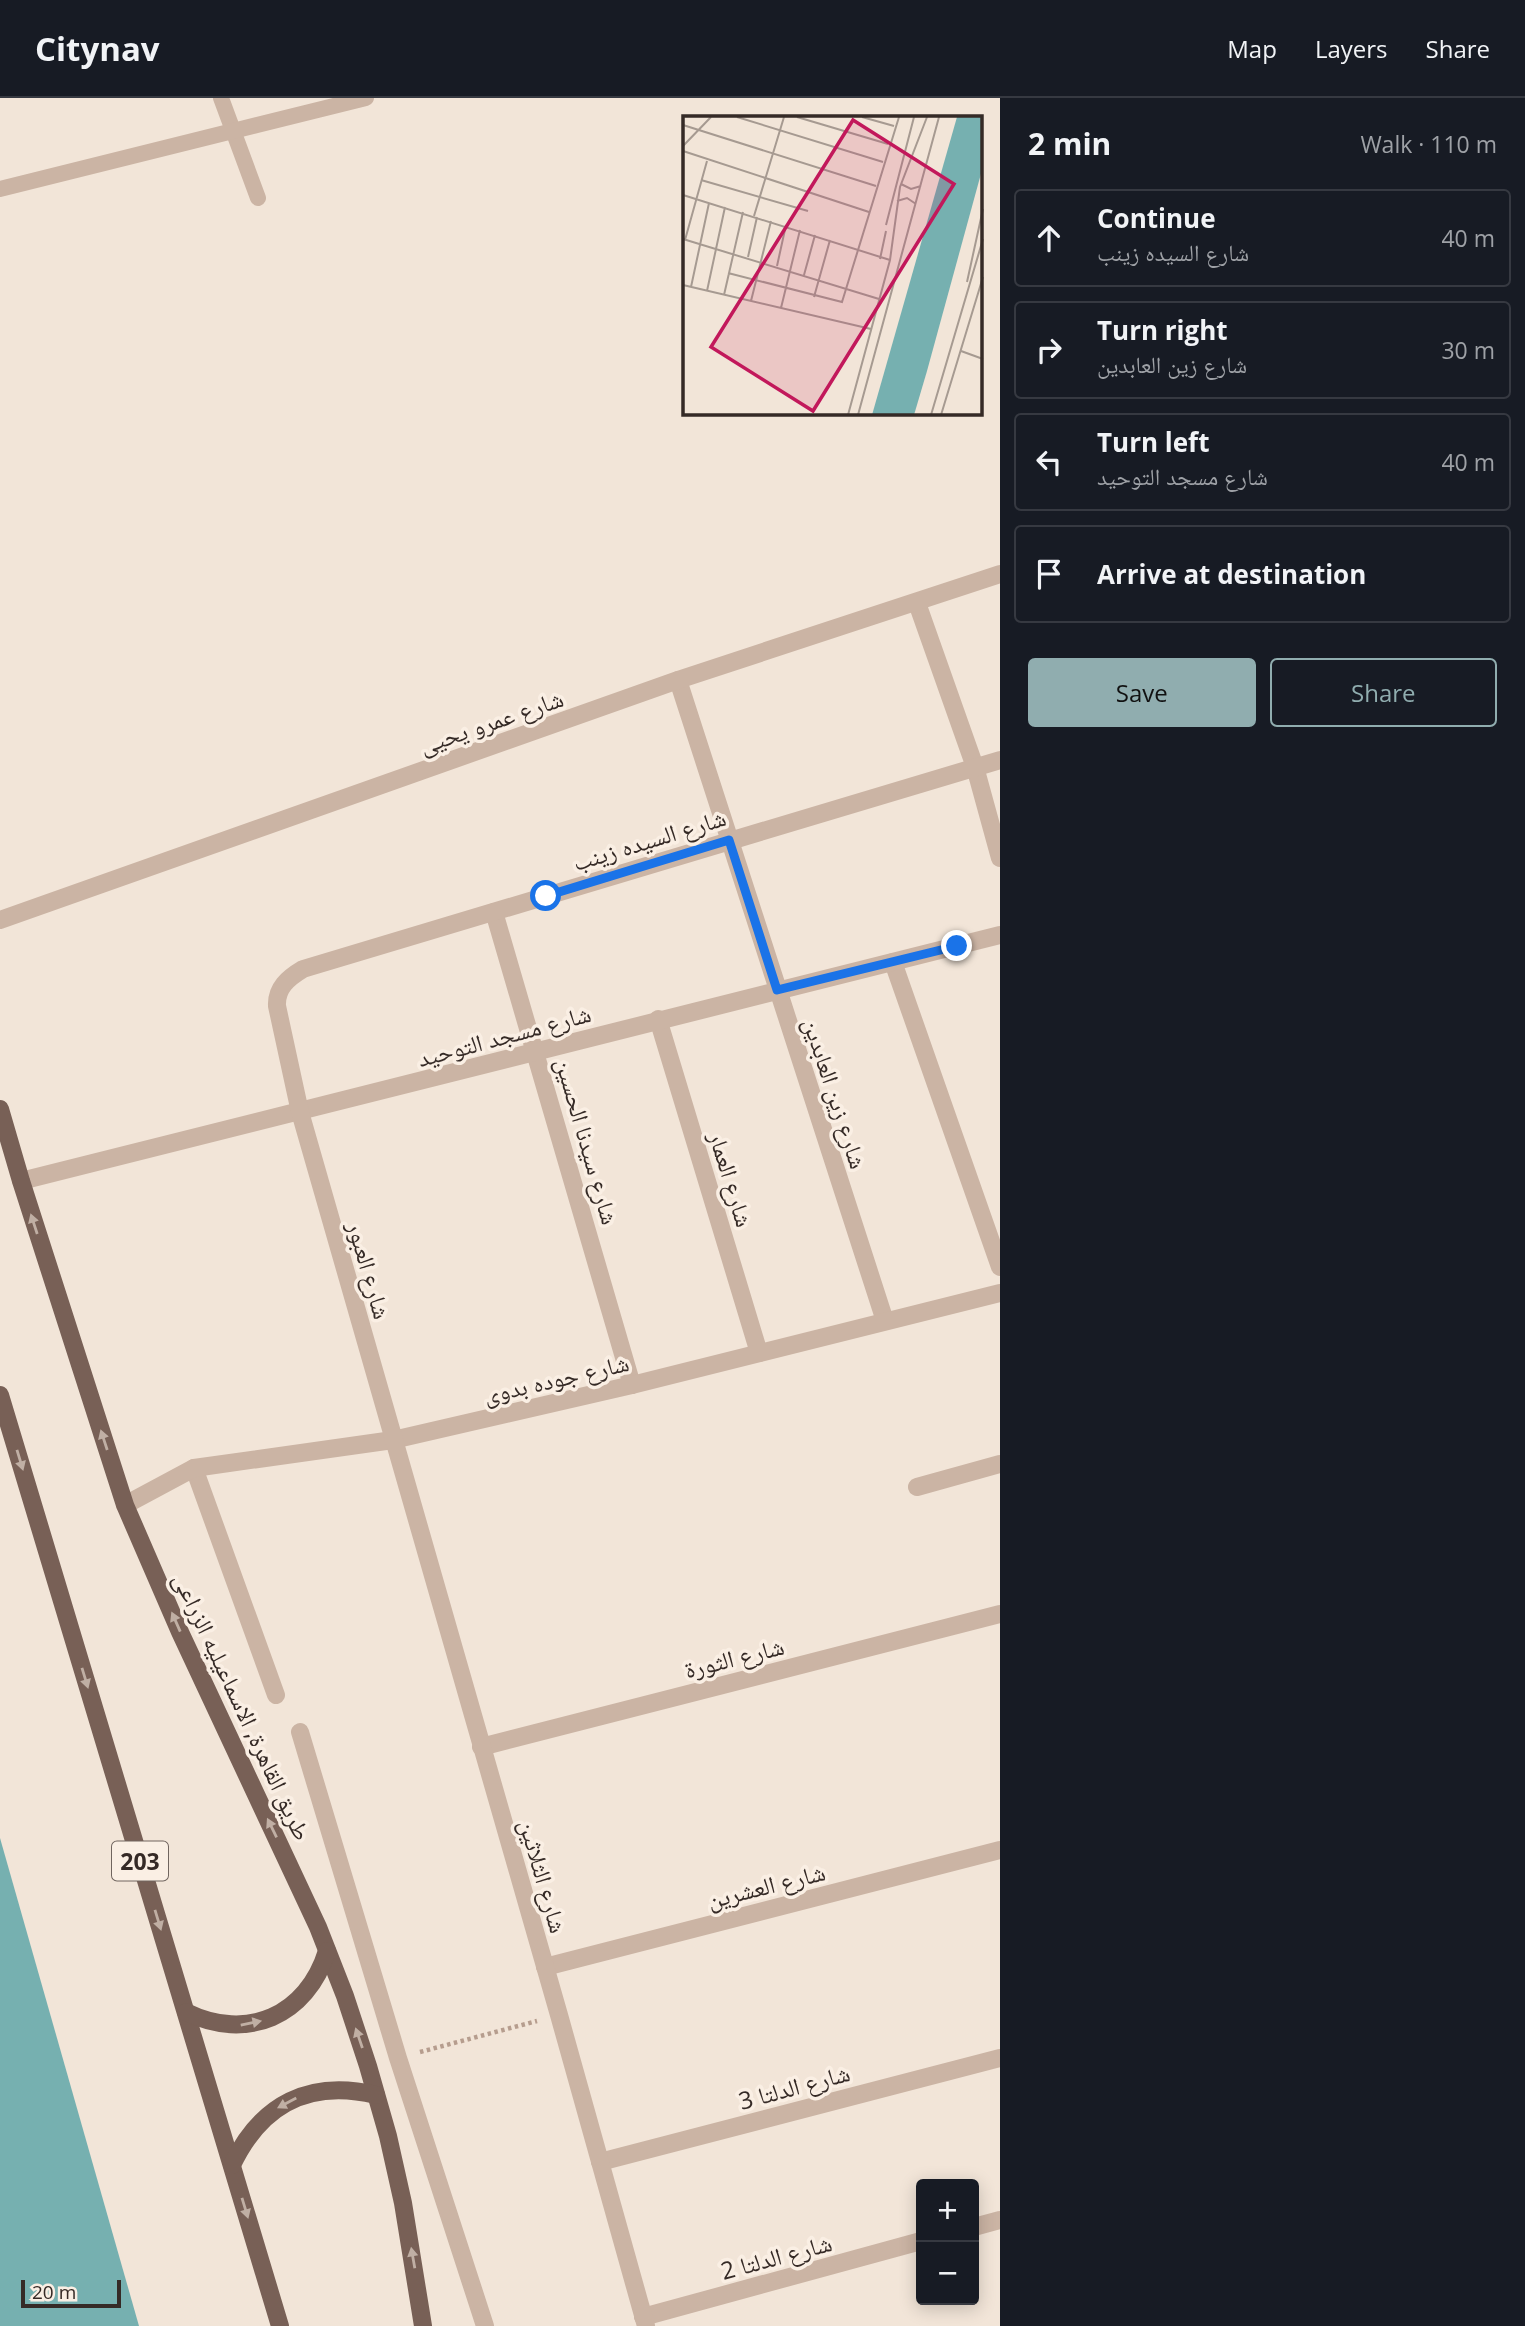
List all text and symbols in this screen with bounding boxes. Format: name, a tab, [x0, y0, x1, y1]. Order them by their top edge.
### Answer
text: Citynav	[35, 26, 160, 71]
text: Map	[1227, 32, 1277, 65]
text: Layers	[1315, 32, 1388, 65]
text: Share	[1426, 32, 1490, 65]
inset map	[683, 116, 982, 415]
text: 2 min	[1028, 123, 1111, 164]
text: Walk · 110 m	[1360, 128, 1497, 160]
text: Continue	[1097, 200, 1216, 236]
icon: ahead	[1030, 219, 1068, 257]
text: 40 m	[1441, 222, 1495, 254]
text: شارع السيده زينب	[1097, 236, 1249, 268]
text: Turn right	[1097, 312, 1228, 348]
icon: right	[1030, 331, 1068, 369]
text: 30 m	[1441, 334, 1495, 366]
text: شارع زين العابدين	[1097, 348, 1247, 380]
text: Turn left	[1097, 424, 1209, 460]
icon: left	[1030, 443, 1068, 481]
text: 40 m	[1441, 446, 1495, 478]
text: شارع مسجد التوحيد	[1097, 460, 1268, 492]
icon: arrive	[1030, 555, 1068, 593]
text: Arrive at destination	[1097, 556, 1366, 592]
button: Save	[1028, 658, 1256, 727]
button: Share	[1270, 658, 1497, 727]
street label: شارع عمرو يحيى	[415, 681, 567, 761]
street label: شارع السيده زينب	[568, 800, 730, 878]
route start	[530, 880, 561, 911]
route end	[941, 930, 972, 961]
street label: شارع مسجد التوحيد	[414, 996, 594, 1074]
street label: شارع زين العابدين	[796, 1013, 876, 1173]
street label: شارع سيدنا الحسين	[548, 1054, 628, 1228]
street label: شارع العمار	[702, 1126, 762, 1231]
one-way arrow	[29, 1213, 39, 1234]
street label: شارع العبور	[340, 1216, 400, 1323]
street label: شارع جوده بدوى	[480, 1345, 632, 1411]
one-way arrow	[98, 1429, 109, 1450]
one-way arrow	[15, 1450, 25, 1471]
street label: طريق القاهرة, الاسماعيليه الزراعى	[166, 1567, 320, 1845]
one-way arrow	[170, 1611, 181, 1632]
street label: شارع الثورة	[681, 1629, 787, 1685]
one-way arrow	[81, 1668, 91, 1689]
street label: شارع الثلاثين	[512, 1815, 576, 1937]
one-way arrow	[266, 1818, 277, 1838]
road number: 203	[112, 1842, 168, 1880]
street label: شارع العشرين	[704, 1854, 828, 1916]
one-way arrow	[153, 1909, 163, 1930]
one-way arrow	[240, 2017, 262, 2028]
one-way arrow	[353, 2027, 364, 2048]
street label: شارع الدلتا 3	[735, 2055, 853, 2117]
one-way arrow	[277, 2097, 297, 2109]
map controls	[916, 2179, 979, 2305]
button: +	[916, 2179, 979, 2242]
one-way arrow	[240, 2198, 250, 2219]
street label: شارع الدلتا 2	[717, 2225, 835, 2287]
button: −	[916, 2242, 979, 2305]
one-way arrow	[408, 2247, 419, 2269]
scale bar	[21, 2277, 121, 2309]
text: 20 m	[32, 2279, 76, 2305]

